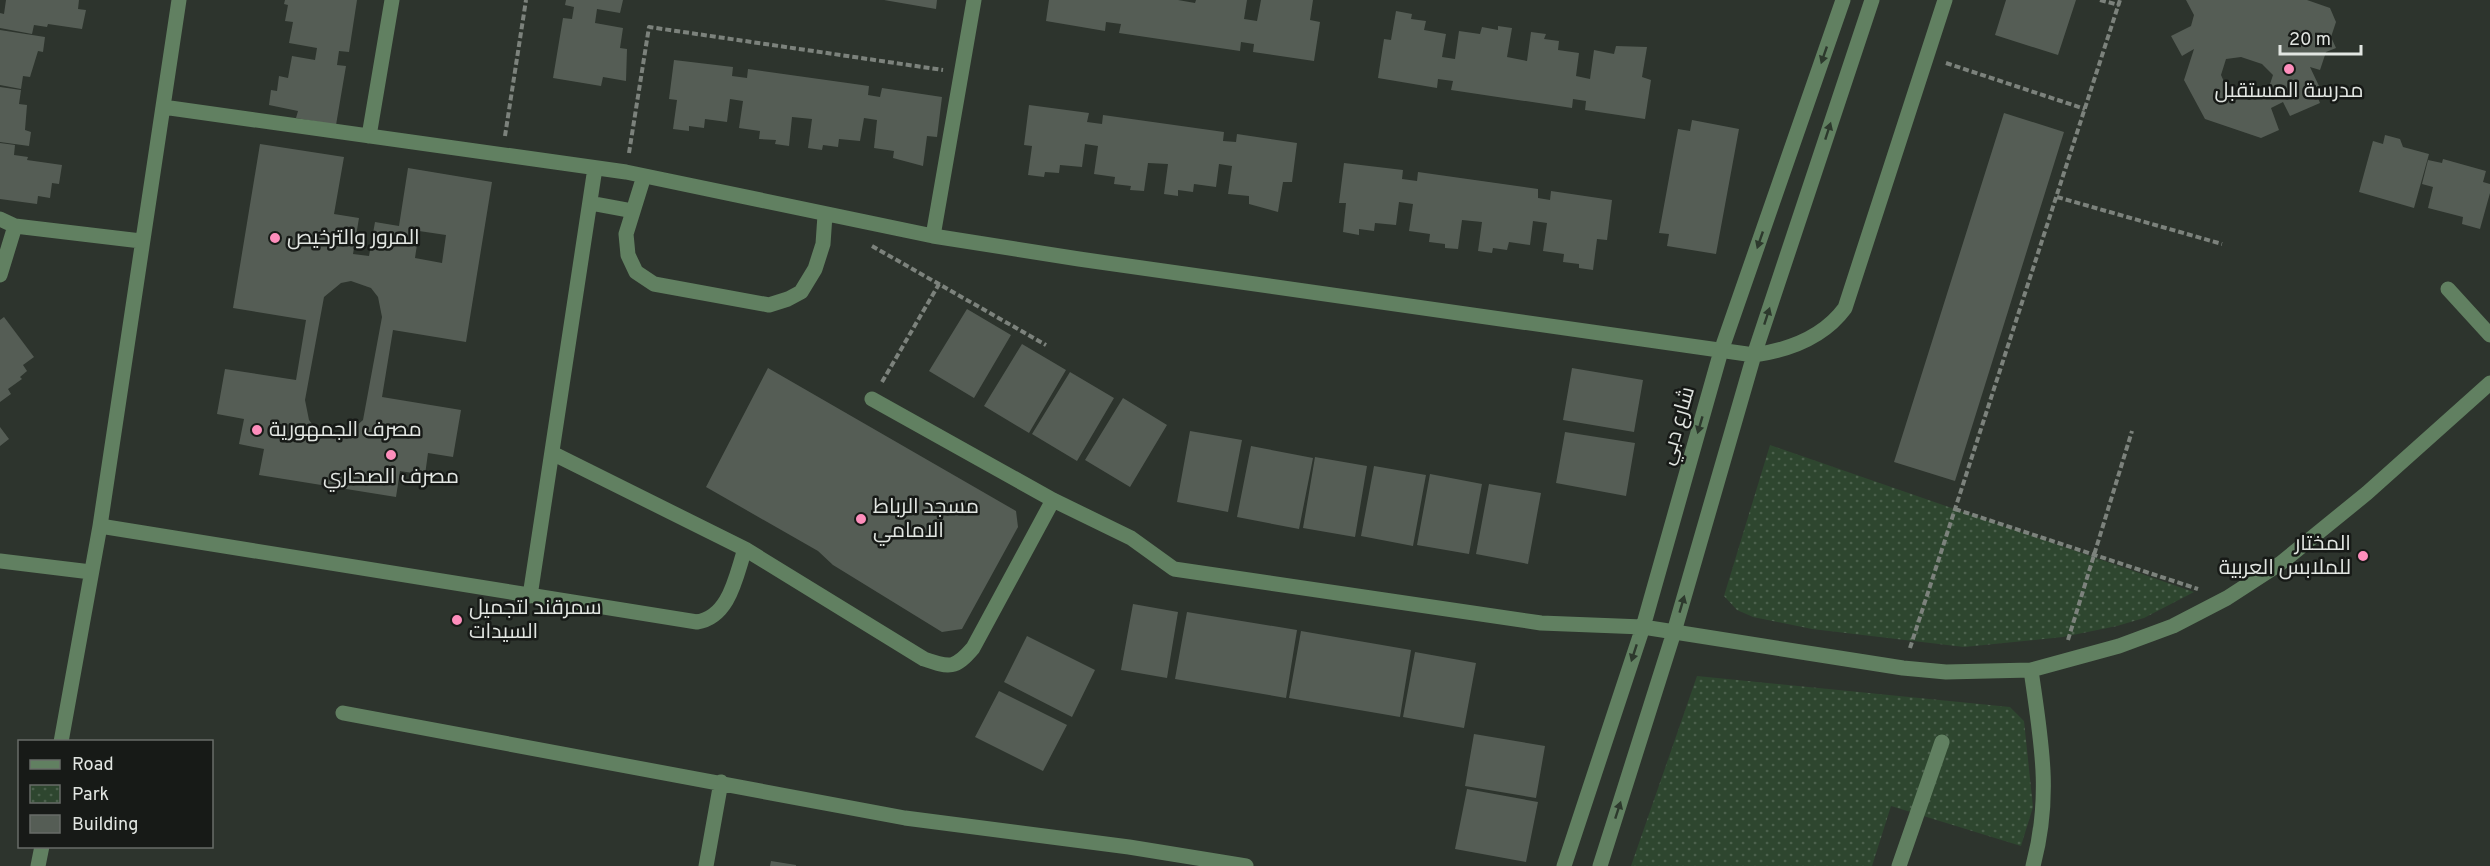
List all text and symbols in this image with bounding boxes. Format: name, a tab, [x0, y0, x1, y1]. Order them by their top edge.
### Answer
scale bar	[2280, 18, 2361, 56]
text: 20 m	[2289, 29, 2331, 52]
one-way arrow	[1818, 46, 1828, 64]
marker: مدرسة المستقبل	[2282, 62, 2296, 76]
place label: مدرسة المستقبل	[2215, 78, 2363, 105]
one-way arrow	[1824, 122, 1833, 140]
place label: المرور والترخيص	[287, 225, 420, 252]
marker: المرور والترخيص	[268, 231, 282, 245]
one-way arrow	[1755, 231, 1764, 249]
one-way arrow	[1763, 307, 1772, 325]
street label: شارع دبي	[1654, 384, 1703, 468]
one-way arrow	[1695, 416, 1704, 434]
place label: مصرف الجمهورية	[269, 417, 422, 444]
marker: مصرف الجمهورية	[250, 423, 264, 437]
marker: مصرف الصحاري	[384, 448, 398, 462]
place label: مصرف الصحاري	[323, 464, 459, 492]
place label: مسجد الرباط الامامي	[873, 494, 979, 546]
marker: مسجد الرباط الامامي	[854, 512, 868, 526]
place label: المختار للملابس العربية	[2219, 531, 2351, 582]
marker: المختار للملابس العربية	[2356, 549, 2370, 563]
place label: سمرقند لتجميل السيدات	[469, 595, 602, 646]
one-way arrow	[1678, 595, 1687, 613]
marker: سمرقند لتجميل السيدات	[450, 613, 464, 627]
one-way arrow	[1629, 644, 1639, 662]
legend	[18, 740, 213, 848]
text: Road	[72, 754, 114, 777]
text: Park	[72, 784, 109, 807]
one-way arrow	[1614, 801, 1623, 819]
text: Building	[72, 814, 138, 837]

